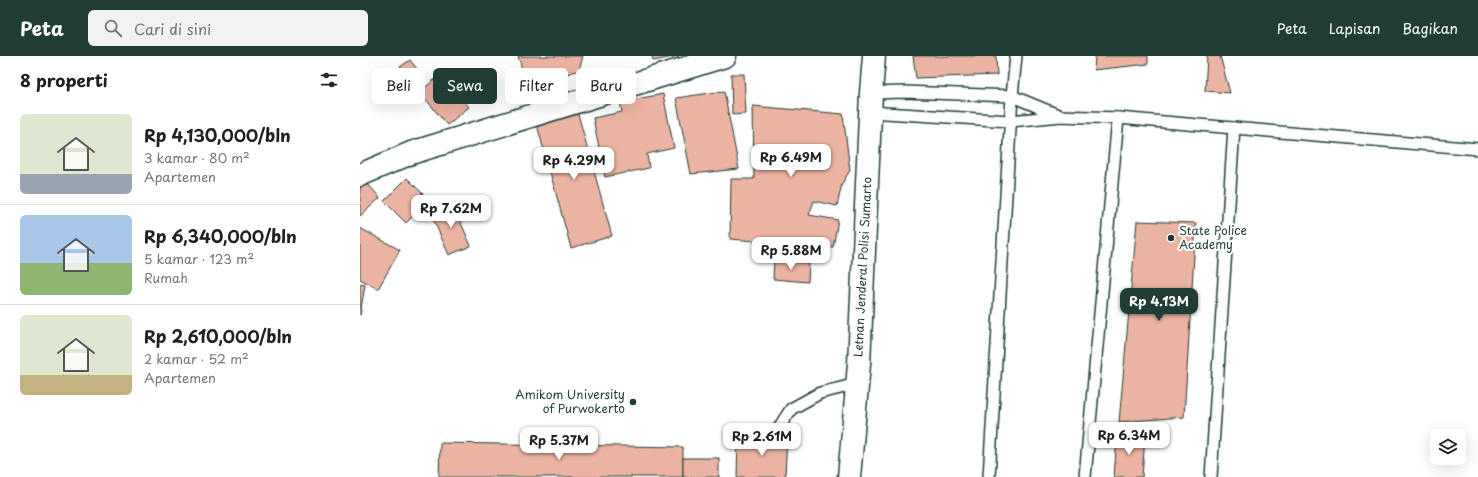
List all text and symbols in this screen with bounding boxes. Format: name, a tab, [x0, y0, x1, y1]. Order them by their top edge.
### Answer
search box	[88, 10, 368, 46]
text: Peta	[20, 14, 64, 42]
icon: search	[102, 17, 124, 39]
text: Cari di sini	[134, 17, 211, 40]
text: Peta	[1277, 18, 1307, 39]
text: Lapisan	[1329, 18, 1380, 39]
text: Bagikan	[1402, 18, 1458, 39]
text: 8 properti	[20, 67, 108, 93]
chip: Beli	[372, 68, 425, 104]
chip: Sewa	[433, 68, 497, 104]
chip: Filter	[505, 68, 568, 104]
chip: Baru	[576, 68, 636, 104]
icon: filters	[318, 69, 340, 91]
text: Rp 4,130,000/bln	[144, 122, 291, 148]
icon: home	[52, 130, 100, 178]
pin: Rp 6.49M	[750, 144, 832, 178]
pin: Rp 4.29M	[533, 147, 615, 181]
text: Rp 6.49M	[760, 147, 822, 166]
text: 3 kamar · 80 m²	[144, 148, 250, 167]
text: Rp 4.29M	[542, 150, 606, 169]
text: Apartemen	[144, 167, 216, 186]
street label: Letnan Jenderal Polisi Sumarto	[848, 176, 876, 357]
pin: Rp 7.62M	[410, 195, 492, 229]
text: Rp 7.62M	[420, 198, 482, 217]
place label: State Police Academy	[1179, 221, 1247, 253]
text: Rp 6,340,000/bln	[144, 223, 297, 249]
icon: home	[52, 231, 100, 279]
marker: State Police Academy	[1166, 233, 1176, 243]
pin: Rp 5.88M	[750, 237, 832, 271]
text: Rp 5.88M	[760, 240, 822, 259]
text: 5 kamar · 123 m²	[144, 249, 254, 268]
text: Rumah	[144, 268, 188, 287]
pin: Rp 4.13M	[1118, 288, 1200, 322]
text: Rp 4.13M	[1129, 291, 1189, 310]
text: Rp 2,610,000/bln	[144, 323, 292, 349]
icon: home	[52, 331, 100, 379]
text: 2 kamar · 52 m²	[144, 349, 249, 368]
text: Apartemen	[144, 368, 216, 387]
place label: Amikom University of Purwokerto	[515, 385, 625, 417]
marker: Amikom University of Purwokerto	[628, 397, 638, 407]
pin: Rp 6.34M	[1088, 422, 1170, 456]
pin: Rp 2.61M	[721, 423, 803, 457]
text: Rp 6.34M	[1098, 425, 1160, 444]
text: Rp 2.61M	[732, 426, 792, 445]
pin: Rp 5.37M	[518, 427, 600, 461]
map controls	[1430, 429, 1466, 465]
button: layers	[1430, 429, 1466, 465]
text: Rp 5.37M	[529, 430, 589, 449]

